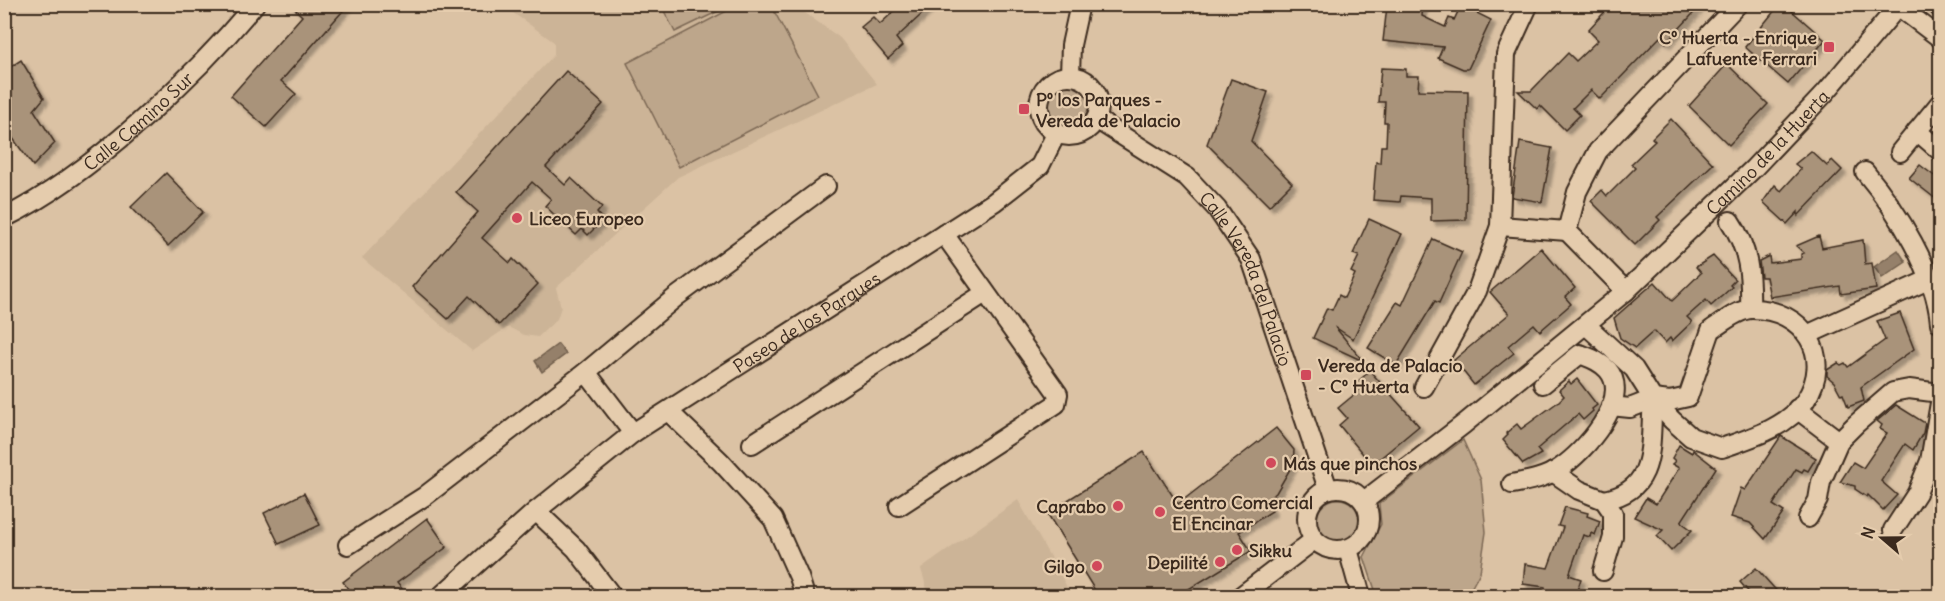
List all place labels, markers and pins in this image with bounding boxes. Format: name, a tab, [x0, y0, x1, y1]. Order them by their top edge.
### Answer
place label: Cº Huerta - Enrique Lafuente Ferrari	[1659, 26, 1817, 70]
marker: Cº Huerta - Enrique Lafuente Ferrari	[1822, 40, 1836, 54]
place label: Pº los Parques - Vereda de Palacio	[1036, 88, 1181, 132]
marker: Pº los Parques - Vereda de Palacio	[1017, 102, 1031, 116]
place label: Liceo Europeo	[529, 207, 644, 230]
marker: Liceo Europeo	[510, 211, 524, 225]
place label: Vereda de Palacio - Cº Huerta	[1318, 354, 1463, 398]
marker: Vereda de Palacio - Cº Huerta	[1299, 368, 1313, 382]
place label: Más que pinchos	[1283, 452, 1417, 475]
marker: Más que pinchos	[1264, 456, 1278, 470]
place label: Centro Comercial El Encinar	[1172, 491, 1313, 535]
place label: Caprabo	[1036, 495, 1106, 518]
marker: Caprabo	[1111, 499, 1125, 513]
marker: Centro Comercial El Encinar	[1153, 505, 1167, 519]
place label: Sikku	[1249, 539, 1292, 562]
marker: Sikku	[1230, 543, 1244, 557]
place label: Depilité	[1148, 551, 1208, 574]
place label: Gilgo	[1044, 555, 1085, 578]
marker: Depilité	[1213, 555, 1227, 569]
marker: Gilgo	[1090, 559, 1104, 573]

